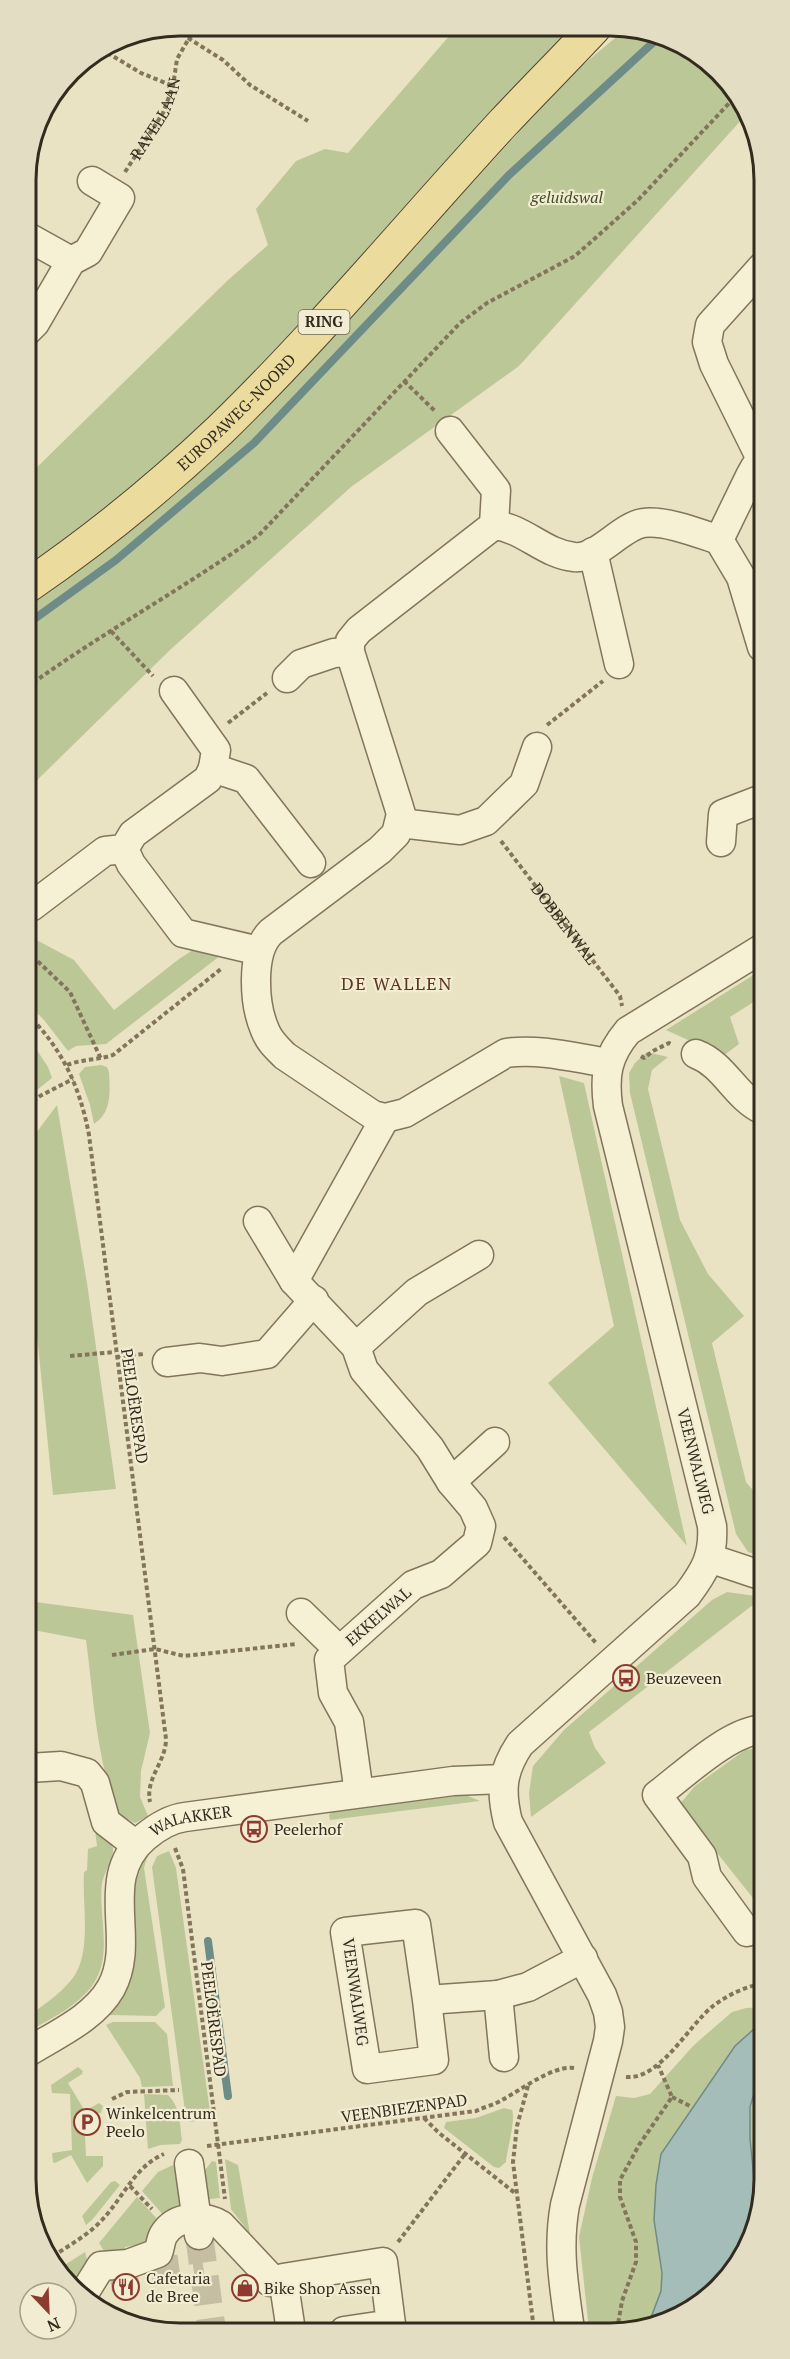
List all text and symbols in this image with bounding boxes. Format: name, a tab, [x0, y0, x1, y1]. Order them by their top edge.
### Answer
street label: RAVELLAAN	[125, 76, 185, 164]
park label: geluidswal	[530, 186, 603, 208]
road number: RING	[298, 310, 350, 334]
street label: EUROPAWEG-NOORD	[172, 349, 300, 475]
street label: DOBBENWAL	[526, 878, 603, 969]
district label: DE WALLEN	[341, 971, 453, 995]
street label: PEELOËRESPAD	[116, 1347, 154, 1465]
street label: VEENWALWEG	[672, 1406, 720, 1516]
street label: EKKELWAL	[340, 1581, 416, 1651]
bus stop icon: Beuzeveen	[611, 1663, 641, 1693]
place label: Beuzeveen	[646, 1667, 722, 1689]
street label: WALAKKER	[145, 1800, 234, 1841]
bus stop icon: Peelerhof	[239, 1814, 269, 1844]
place label: Peelerhof	[274, 1818, 343, 1840]
street label: VEENWALWEG	[338, 1937, 374, 2047]
street label: PEELOËRESPAD	[196, 1960, 232, 2078]
street label: VEENBIEZENPAD	[339, 2088, 469, 2128]
place label: Winkelcentrum Peelo	[106, 2102, 216, 2142]
parking icon: Winkelcentrum Peelo	[72, 2107, 102, 2137]
place label: Cafetaria de Bree	[146, 2267, 211, 2307]
restaurant icon: Cafetaria de Bree	[111, 2272, 141, 2302]
shop icon: Bike Shop Assen	[230, 2273, 260, 2303]
place label: Bike Shop Assen	[264, 2277, 381, 2299]
north arrow	[18, 2281, 78, 2341]
text: N	[44, 2312, 64, 2337]

